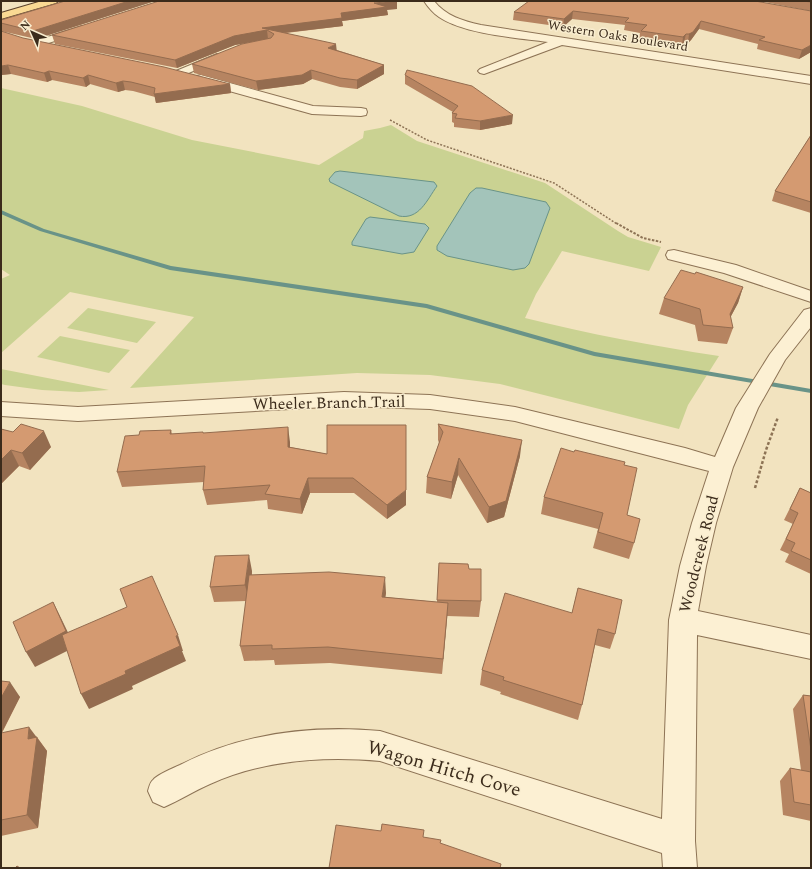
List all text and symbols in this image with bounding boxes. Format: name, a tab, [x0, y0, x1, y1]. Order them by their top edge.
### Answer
north arrow	[12, 12, 52, 52]
street label: Western Oaks Boulevard	[546, 15, 690, 57]
text: N	[16, 16, 34, 34]
street label: Wheeler Branch Trail	[252, 390, 406, 416]
street label: Woodcreek Road	[673, 493, 725, 615]
street label: Wagon Hitch Cove	[364, 733, 524, 805]

